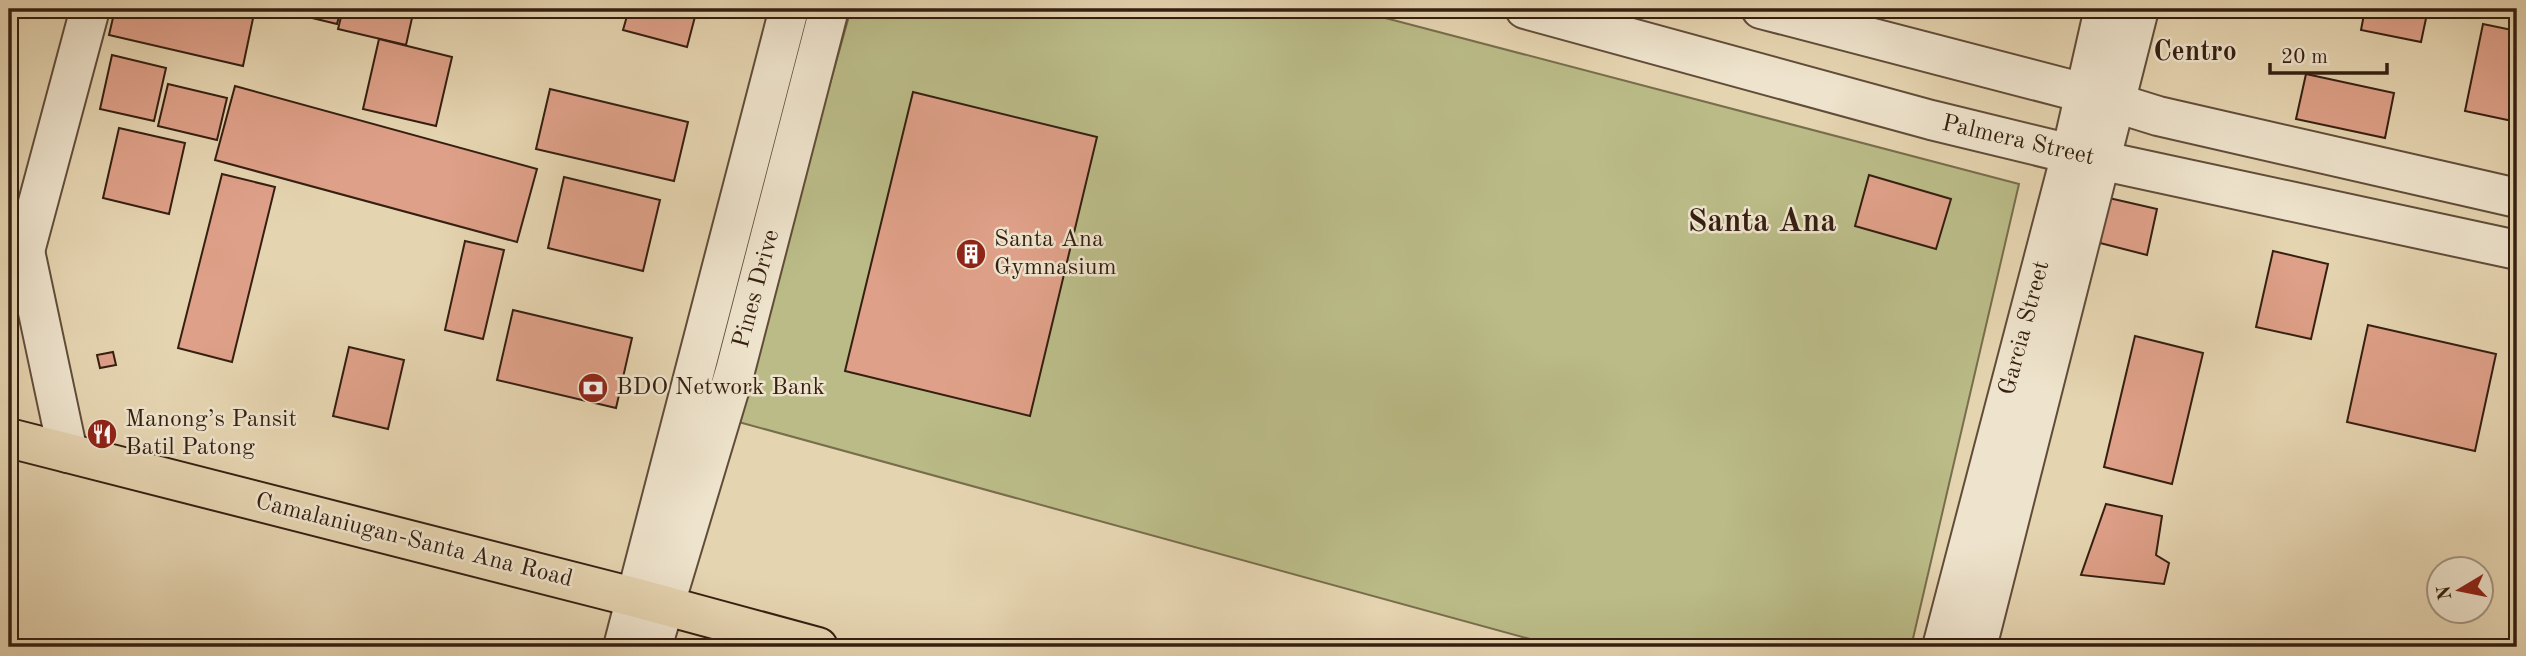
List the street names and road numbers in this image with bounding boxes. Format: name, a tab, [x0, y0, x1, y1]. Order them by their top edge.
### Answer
street label: Palmera Street	[1939, 112, 2097, 170]
street label: Pines Drive	[730, 227, 784, 351]
street label: Garcia Street	[1996, 258, 2054, 398]
street label: Camalaniugan-Santa Ana Road	[253, 490, 575, 592]

